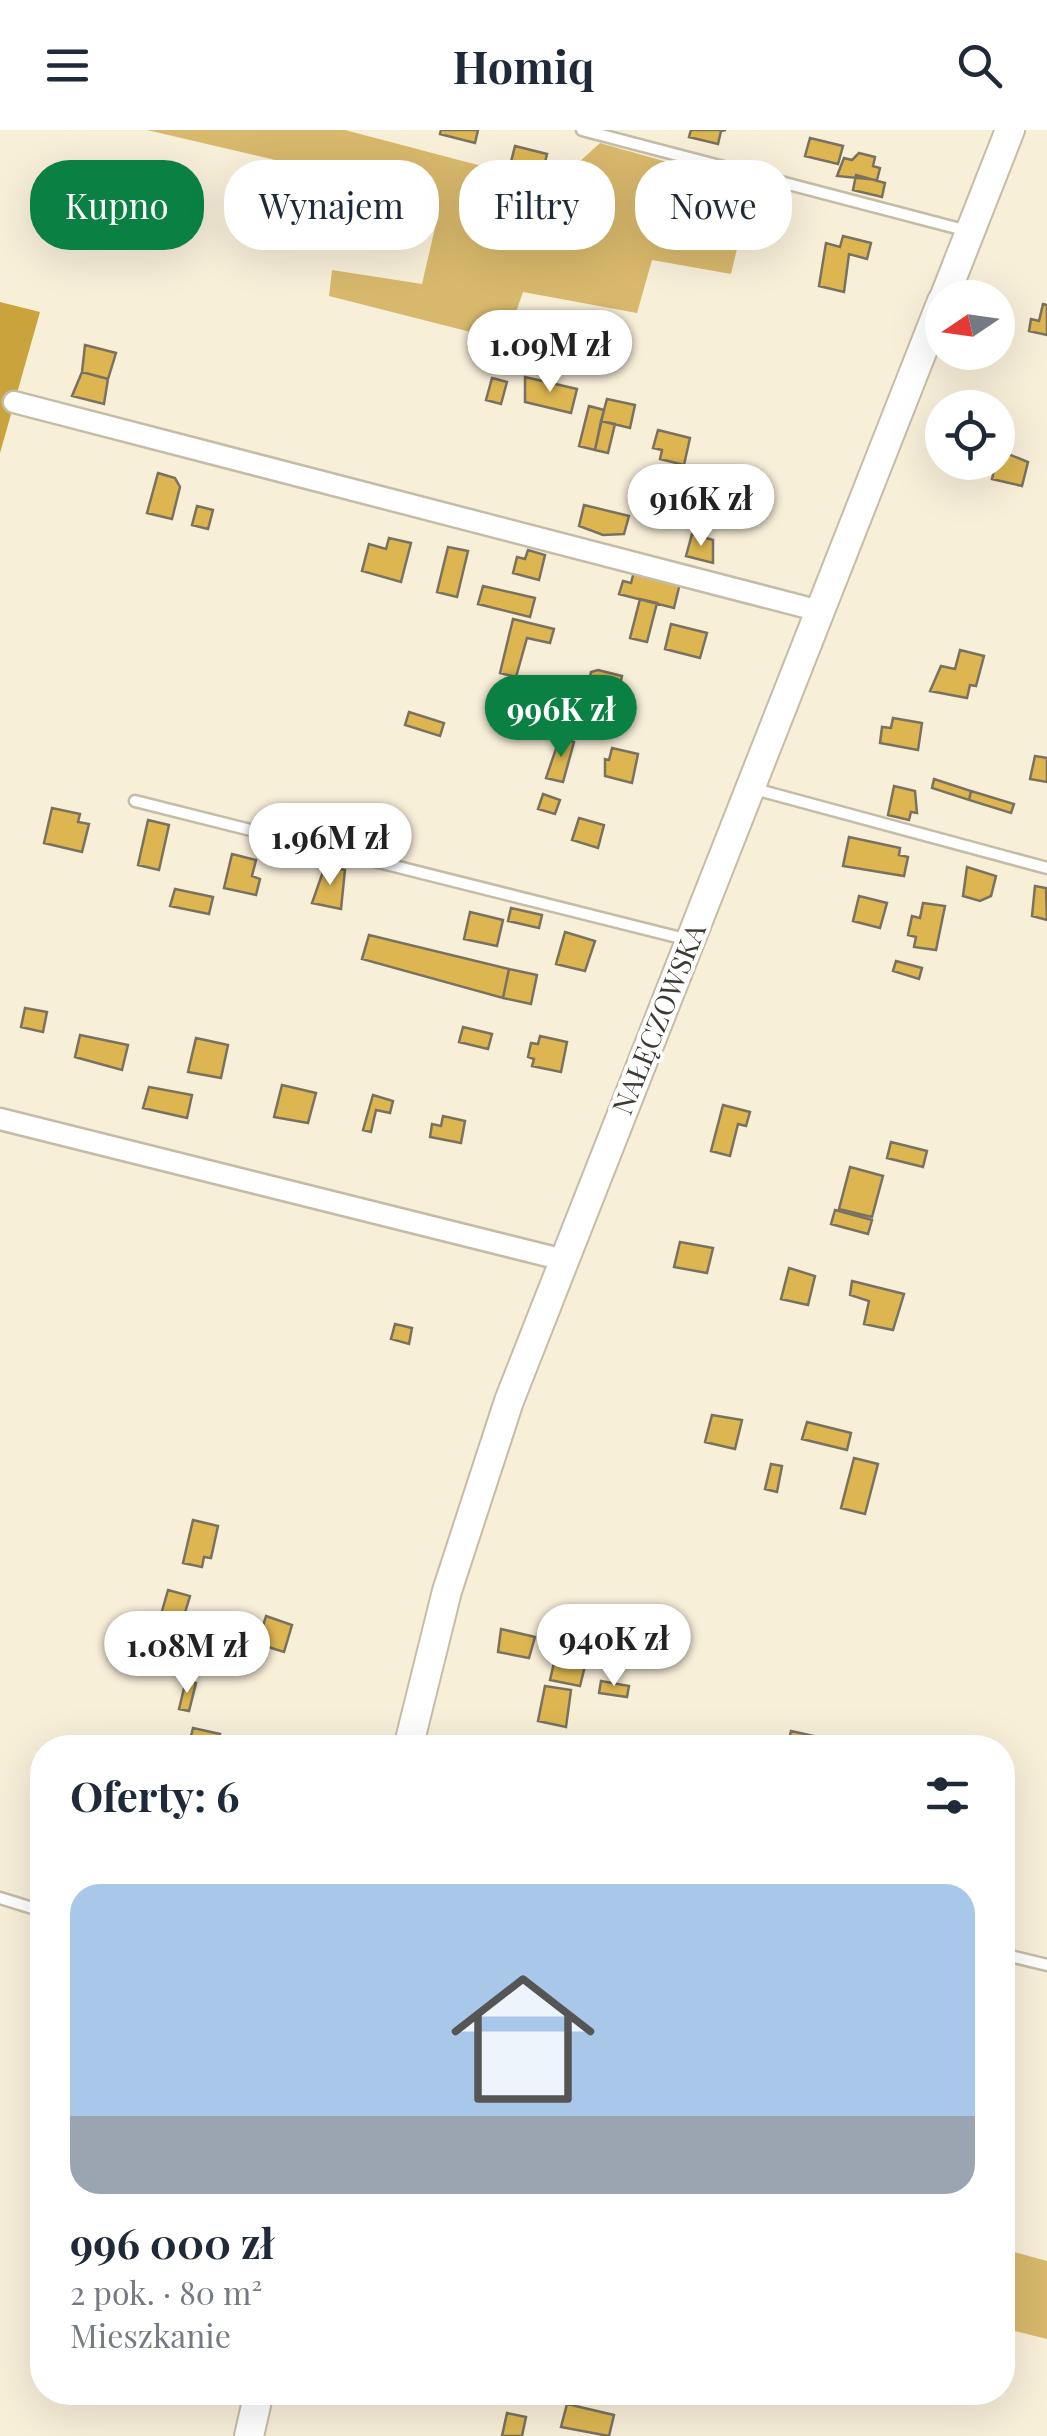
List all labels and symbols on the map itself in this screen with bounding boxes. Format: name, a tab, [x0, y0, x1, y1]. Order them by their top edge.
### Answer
north arrow	[925, 280, 1015, 370]
pin: 1.09M zł	[447, 310, 653, 395]
pin: 916K zł	[609, 464, 793, 549]
pin: 996K zł	[469, 675, 653, 760]
pin: 1.96M zł	[227, 803, 433, 888]
street label: NAŁĘCZOWSKA	[602, 917, 713, 1119]
pin: 940K zł	[522, 1604, 706, 1689]
pin: 1.08M zł	[84, 1611, 290, 1696]

